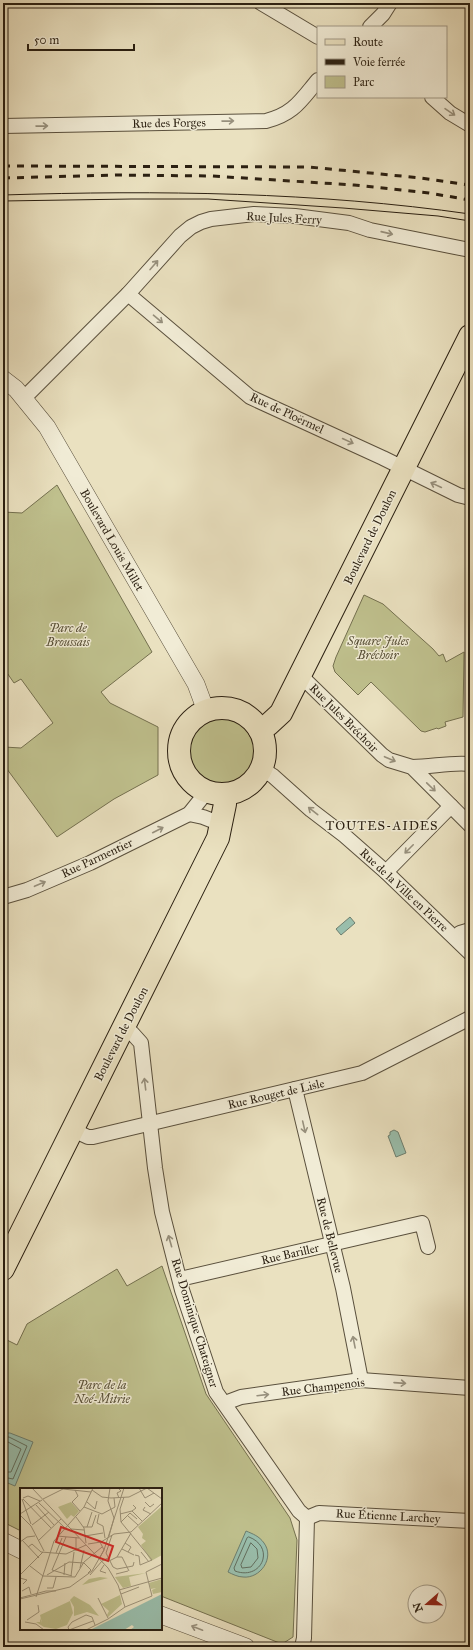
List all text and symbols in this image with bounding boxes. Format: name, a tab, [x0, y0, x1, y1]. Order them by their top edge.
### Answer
scale bar	[28, 26, 134, 52]
legend	[317, 26, 447, 98]
text: 50 m	[34, 33, 59, 47]
text: Route	[353, 35, 383, 49]
text: Voie ferrée	[352, 55, 405, 69]
text: Parc	[353, 75, 374, 89]
one-way arrow	[444, 108, 455, 116]
street label: Rue des Forges	[132, 115, 206, 132]
one-way arrow	[221, 118, 234, 125]
one-way arrow	[35, 122, 48, 129]
street label: Rue Jules Ferry	[246, 209, 323, 228]
one-way arrow	[380, 230, 393, 238]
one-way arrow	[150, 260, 159, 270]
one-way arrow	[152, 315, 163, 324]
street label: Rue de Ploërmel	[248, 390, 327, 437]
one-way arrow	[341, 438, 353, 445]
one-way arrow	[430, 481, 442, 488]
street label: Boulevard Louis Millet	[77, 486, 147, 594]
street label: Boulevard de Doulon	[341, 487, 399, 587]
park label: Parc de Broussais	[45, 621, 90, 649]
park label: Square Jules Bréchoir	[346, 634, 409, 662]
street label: Rue Jules Bréchoir	[306, 681, 382, 756]
one-way arrow	[384, 756, 396, 763]
one-way arrow	[426, 782, 436, 791]
one-way arrow	[307, 807, 318, 816]
district label: TOUTES-AIDES	[325, 818, 439, 834]
one-way arrow	[152, 826, 164, 833]
street label: Rue Parmentier	[59, 835, 135, 881]
one-way arrow	[404, 844, 414, 854]
street label: Rue de la Ville en Pierre	[357, 845, 451, 935]
one-way arrow	[33, 880, 45, 887]
street label: Boulevard de Doulon	[91, 984, 151, 1083]
street label: Rue Rouget de Lisle	[226, 1076, 326, 1113]
one-way arrow	[141, 1078, 149, 1091]
one-way arrow	[301, 1121, 308, 1134]
street label: Rue de Bellevue	[314, 1196, 346, 1274]
one-way arrow	[165, 1235, 173, 1248]
street label: Rue Bariller	[260, 1240, 321, 1267]
street label: Rue Dominique Chateigner	[168, 1257, 222, 1390]
one-way arrow	[350, 1336, 358, 1349]
street label: Rue Champenois	[281, 1375, 365, 1399]
park label: Parc de la Noé-Mitrie	[73, 1378, 131, 1406]
one-way arrow	[393, 1379, 406, 1387]
one-way arrow	[256, 1391, 269, 1399]
inset map	[20, 1488, 162, 1630]
street label: Rue Étienne Larchey	[335, 1504, 441, 1526]
north arrow	[407, 1584, 447, 1624]
text: N	[410, 1600, 426, 1614]
one-way arrow	[191, 1624, 203, 1632]

